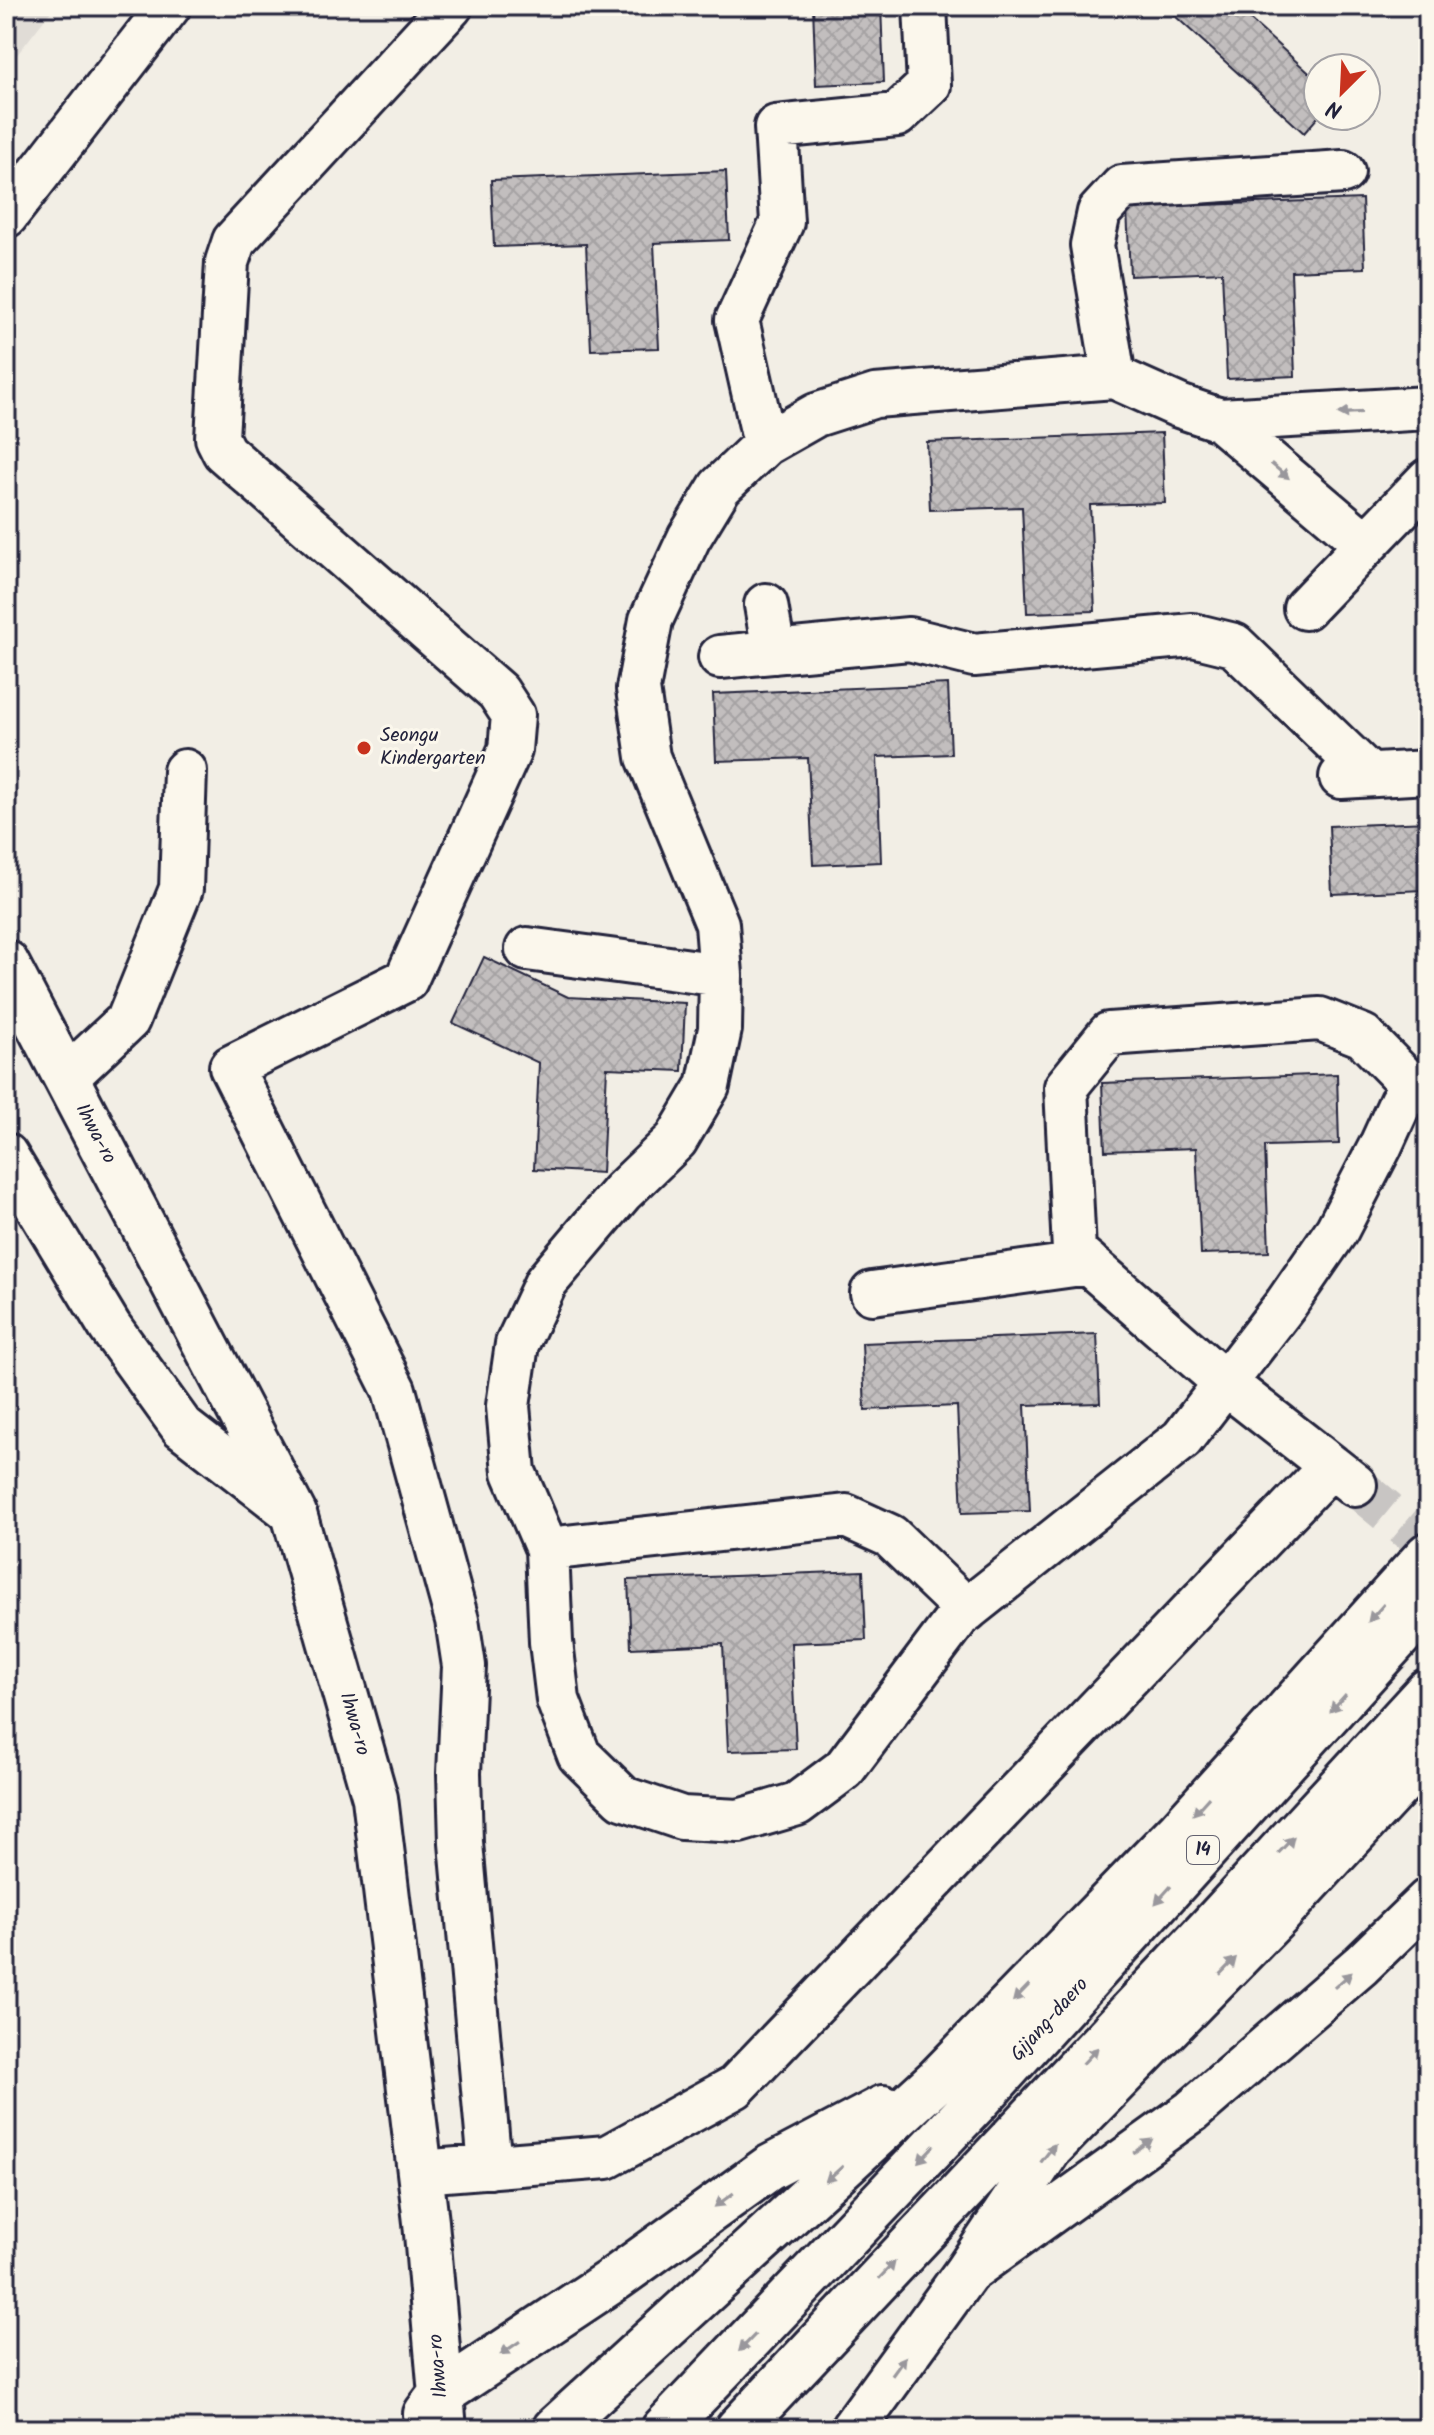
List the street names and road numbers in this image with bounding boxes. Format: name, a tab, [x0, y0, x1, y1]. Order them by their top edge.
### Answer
street label: Ihwa-ro	[66, 1098, 124, 1170]
street label: Ihwa-ro	[330, 1689, 378, 1759]
road number: 14	[1187, 1836, 1219, 1864]
street label: Gijang-daero	[1003, 1970, 1097, 2070]
street label: Ihwa-ro	[420, 2332, 458, 2400]

